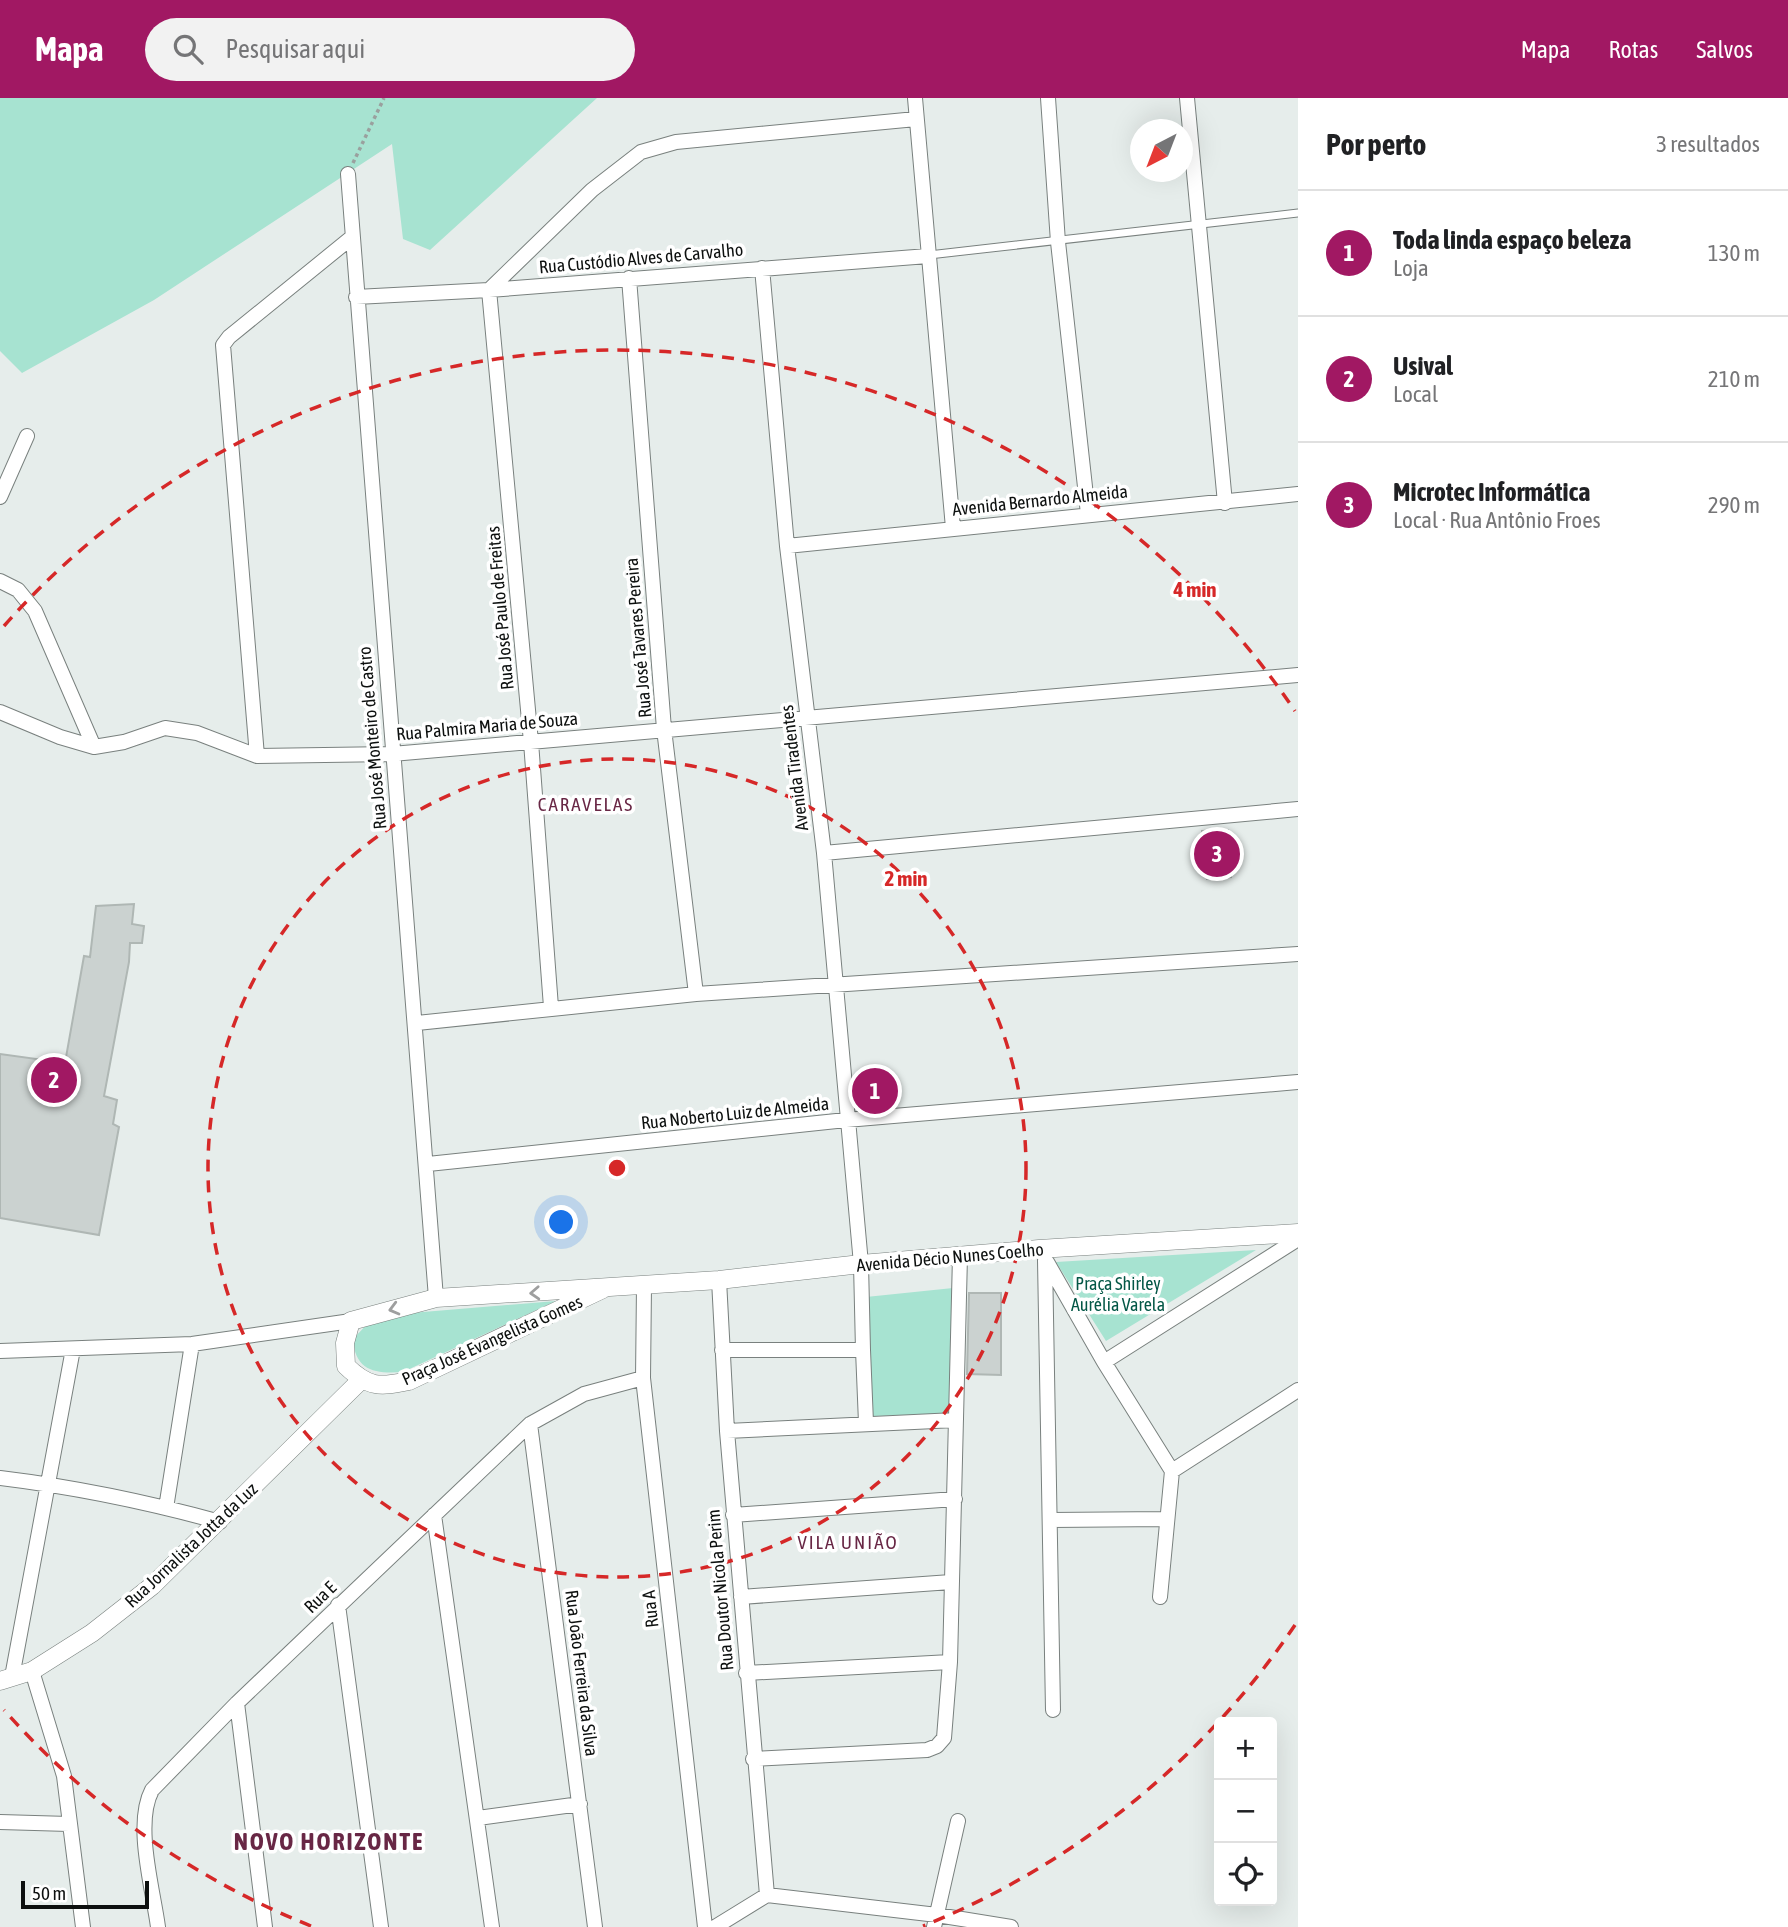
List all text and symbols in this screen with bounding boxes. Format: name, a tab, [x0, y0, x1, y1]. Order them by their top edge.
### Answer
search box	[145, 18, 635, 81]
text: Mapa	[35, 30, 103, 68]
icon: search	[169, 30, 207, 68]
text: Pesquisar aqui	[225, 34, 365, 64]
text: Mapa	[1521, 36, 1570, 63]
text: Rotas	[1608, 36, 1658, 63]
text: Salvos	[1696, 36, 1753, 63]
north arrow	[1130, 119, 1193, 182]
text: Por perto	[1326, 127, 1426, 161]
text: 3 resultados	[1656, 131, 1760, 157]
text: Toda linda espaço beleza	[1393, 225, 1631, 255]
street label: Rua Custódio Alves de Carvalho	[538, 239, 744, 277]
text: 1	[1344, 240, 1354, 266]
text: 130 m	[1708, 240, 1760, 266]
text: Loja	[1393, 255, 1429, 281]
text: Usival	[1393, 351, 1453, 381]
text: 2	[1344, 366, 1354, 392]
text: 210 m	[1708, 366, 1760, 392]
text: Local	[1393, 381, 1438, 407]
text: Microtec Informática	[1393, 477, 1590, 507]
street label: Avenida Bernardo Almeida	[951, 480, 1129, 520]
text: 3	[1344, 492, 1354, 518]
text: 290 m	[1708, 492, 1760, 518]
text: Local · Rua Antônio Froes	[1393, 507, 1601, 533]
street label: Rua José Paulo de Freitas	[482, 525, 518, 691]
street label: Rua José Tavares Pereira	[621, 557, 655, 719]
text: 4 min	[1173, 577, 1216, 601]
street label: Rua José Monteiro de Castro	[354, 646, 390, 830]
street label: Avenida Tiradentes	[776, 704, 812, 832]
street label: Rua Palmira Maria de Souza	[395, 708, 579, 744]
district label: CARAVELAS	[538, 793, 634, 815]
pin: 3	[1194, 828, 1240, 880]
text: 2 min	[885, 866, 927, 890]
pin: 2	[31, 1054, 77, 1106]
pin: 1	[852, 1065, 898, 1117]
street label: Rua Noberto Luiz de Almeida	[640, 1093, 830, 1133]
centre of rings	[605, 1156, 629, 1180]
your location	[544, 1205, 578, 1239]
street label: Avenida Décio Nunes Coelho	[855, 1238, 1045, 1276]
park label: Praça Shirley Aurélia Varela	[1071, 1273, 1165, 1315]
one-way arrow	[529, 1285, 540, 1300]
street label: Praça José Evangelista Gomes	[399, 1291, 585, 1389]
one-way arrow	[388, 1301, 400, 1316]
street label: Rua Jornalista Jotta da Luz	[120, 1478, 262, 1612]
street label: Rua Doutor Nicola Perim	[702, 1509, 738, 1671]
district label: VILA UNIÃO	[797, 1531, 899, 1553]
street label: Rua E	[300, 1577, 341, 1617]
street label: Rua João Ferreira da Silva	[561, 1589, 603, 1757]
street label: Rua A	[638, 1589, 662, 1629]
map controls	[1214, 1717, 1277, 1906]
button: +	[1214, 1717, 1277, 1780]
button: −	[1214, 1780, 1277, 1843]
district label: NOVO HORIZONTE	[234, 1828, 424, 1855]
button: locate	[1214, 1843, 1277, 1906]
scale bar	[21, 1878, 149, 1910]
text: 50 m	[32, 1882, 66, 1904]

